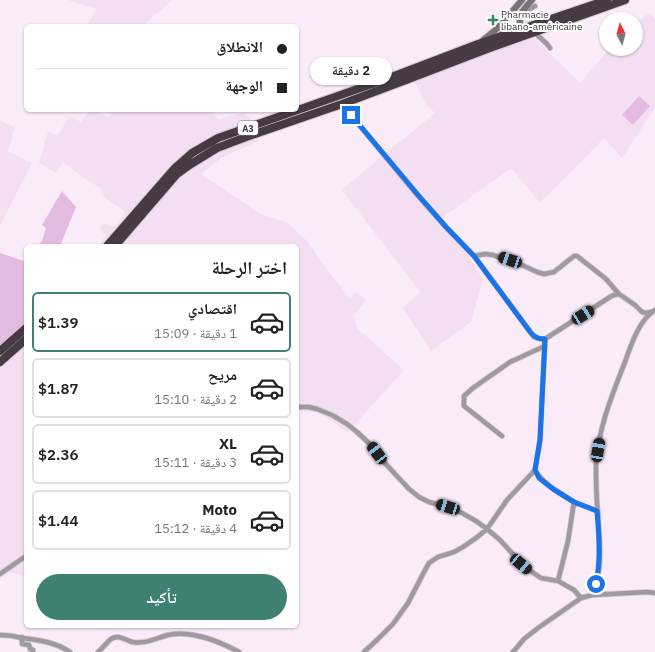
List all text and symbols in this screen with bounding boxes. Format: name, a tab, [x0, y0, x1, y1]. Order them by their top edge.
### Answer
place label: Pharmacie libano-américaine	[501, 8, 583, 33]
north arrow	[599, 12, 643, 56]
map controls	[599, 12, 643, 56]
marker: Pharmacie libano-américaine	[488, 15, 498, 25]
text: الانطلاق	[217, 37, 263, 56]
callout: 2 دقيقة	[310, 57, 392, 85]
text: 2 دقيقة	[332, 62, 370, 79]
text: الوجهة	[225, 76, 263, 95]
route end	[342, 106, 360, 124]
road number: A3	[238, 121, 258, 135]
car	[497, 250, 523, 270]
text: اختر الرحلة	[212, 256, 287, 279]
text: اقتصادي	[188, 299, 237, 318]
icon: car	[249, 304, 285, 340]
car	[570, 304, 596, 326]
text: $1.39	[38, 313, 79, 332]
text: 1 دقيقة · 15:09	[154, 325, 237, 342]
text: مريح	[208, 365, 237, 384]
icon: car	[249, 370, 285, 406]
text: $1.87	[38, 379, 79, 398]
text: 2 دقيقة · 15:10	[154, 391, 237, 408]
text: XL	[219, 434, 237, 453]
icon: car	[249, 436, 285, 472]
car	[590, 437, 606, 463]
car	[365, 440, 389, 466]
text: $2.36	[38, 445, 79, 464]
text: 3 دقيقة · 15:11	[154, 454, 237, 471]
car	[435, 498, 461, 516]
text: Moto	[202, 500, 237, 519]
icon: car	[249, 502, 285, 538]
text: $1.44	[38, 511, 79, 530]
text: 4 دقيقة · 15:12	[154, 520, 237, 537]
car	[508, 552, 534, 576]
button: تأكيد	[36, 574, 287, 620]
route start	[587, 575, 605, 593]

